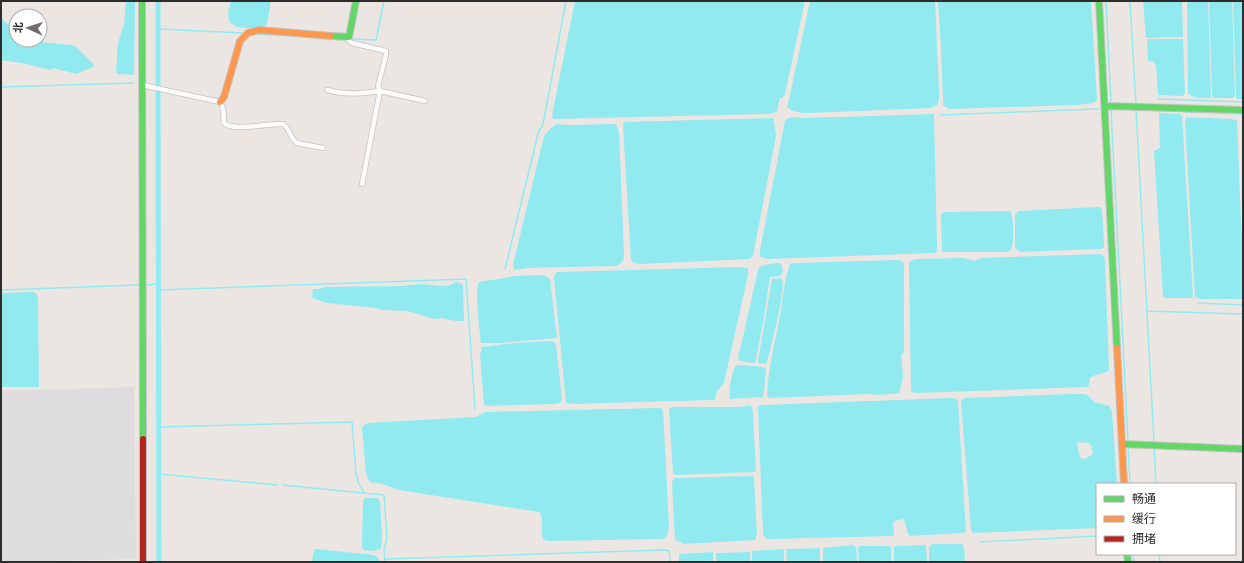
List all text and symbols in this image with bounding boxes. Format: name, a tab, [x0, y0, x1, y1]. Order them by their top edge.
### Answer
north arrow	[8, 8, 48, 48]
text: 北	[12, 22, 25, 33]
legend	[1096, 483, 1236, 555]
text: 畅通	[1132, 492, 1156, 507]
text: 缓行	[1132, 512, 1156, 527]
text: 拥堵	[1132, 532, 1156, 547]

